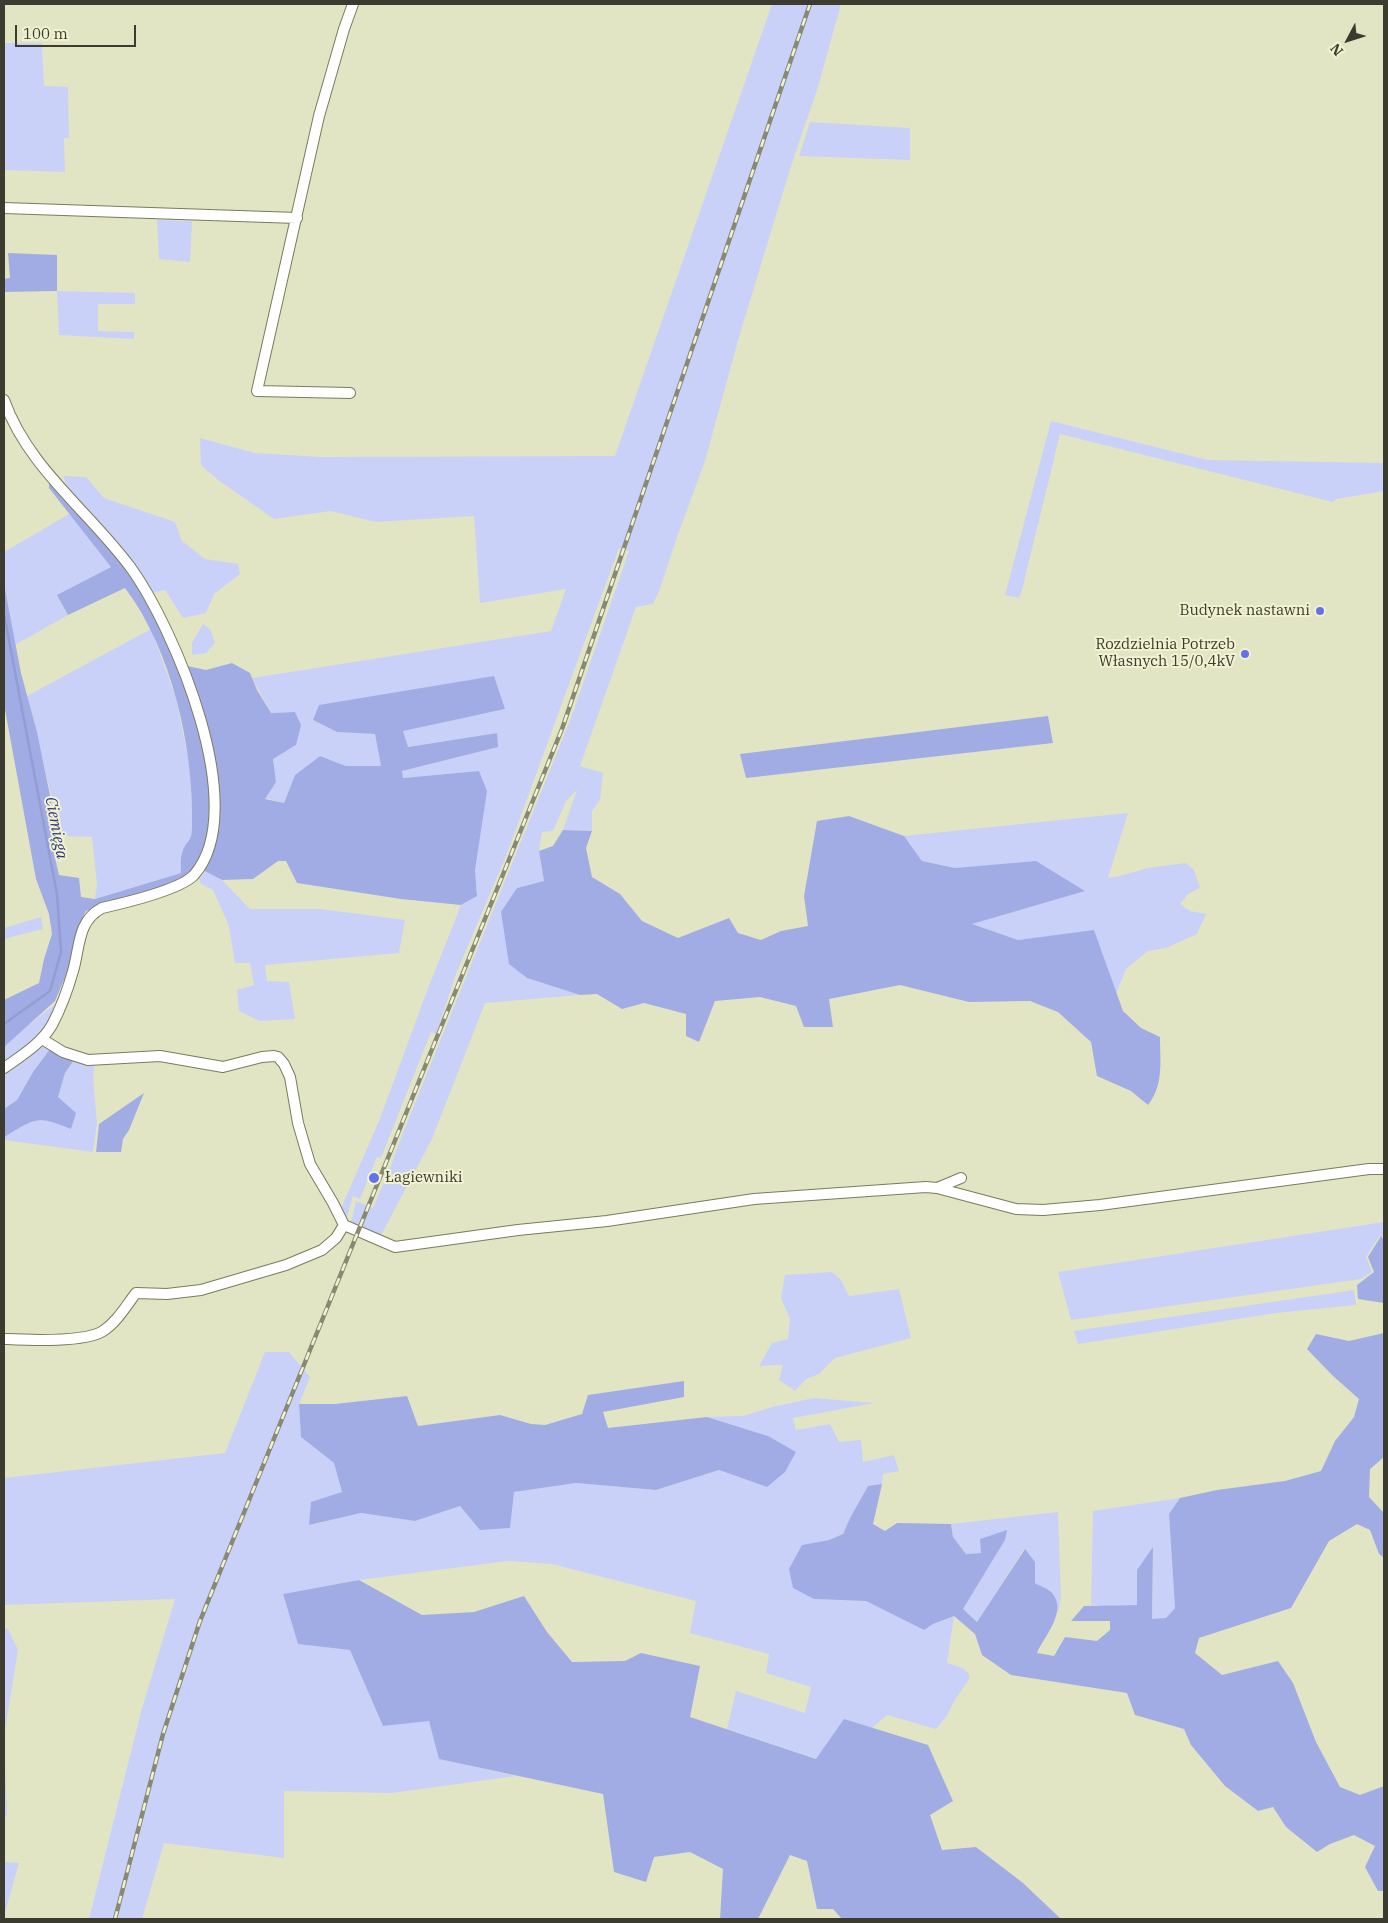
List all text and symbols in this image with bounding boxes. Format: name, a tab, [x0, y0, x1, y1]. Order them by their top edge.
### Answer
scale bar	[18, 15, 139, 47]
north arrow	[1323, 15, 1373, 65]
text: 100 m	[23, 24, 68, 43]
text: N	[1326, 40, 1347, 60]
place label: Budynek nastawni	[1180, 602, 1310, 620]
marker: Budynek nastawni	[1314, 605, 1326, 617]
place label: Rozdzielnia Potrzeb Własnych 15/0,4kV	[1095, 636, 1235, 671]
marker: Rozdzielnia Potrzeb Własnych 15/0,4kV	[1239, 648, 1251, 660]
water label: Ciemięga	[41, 795, 71, 861]
place label: Łagiewniki	[385, 1169, 462, 1187]
marker: Łagiewniki	[367, 1171, 381, 1185]

